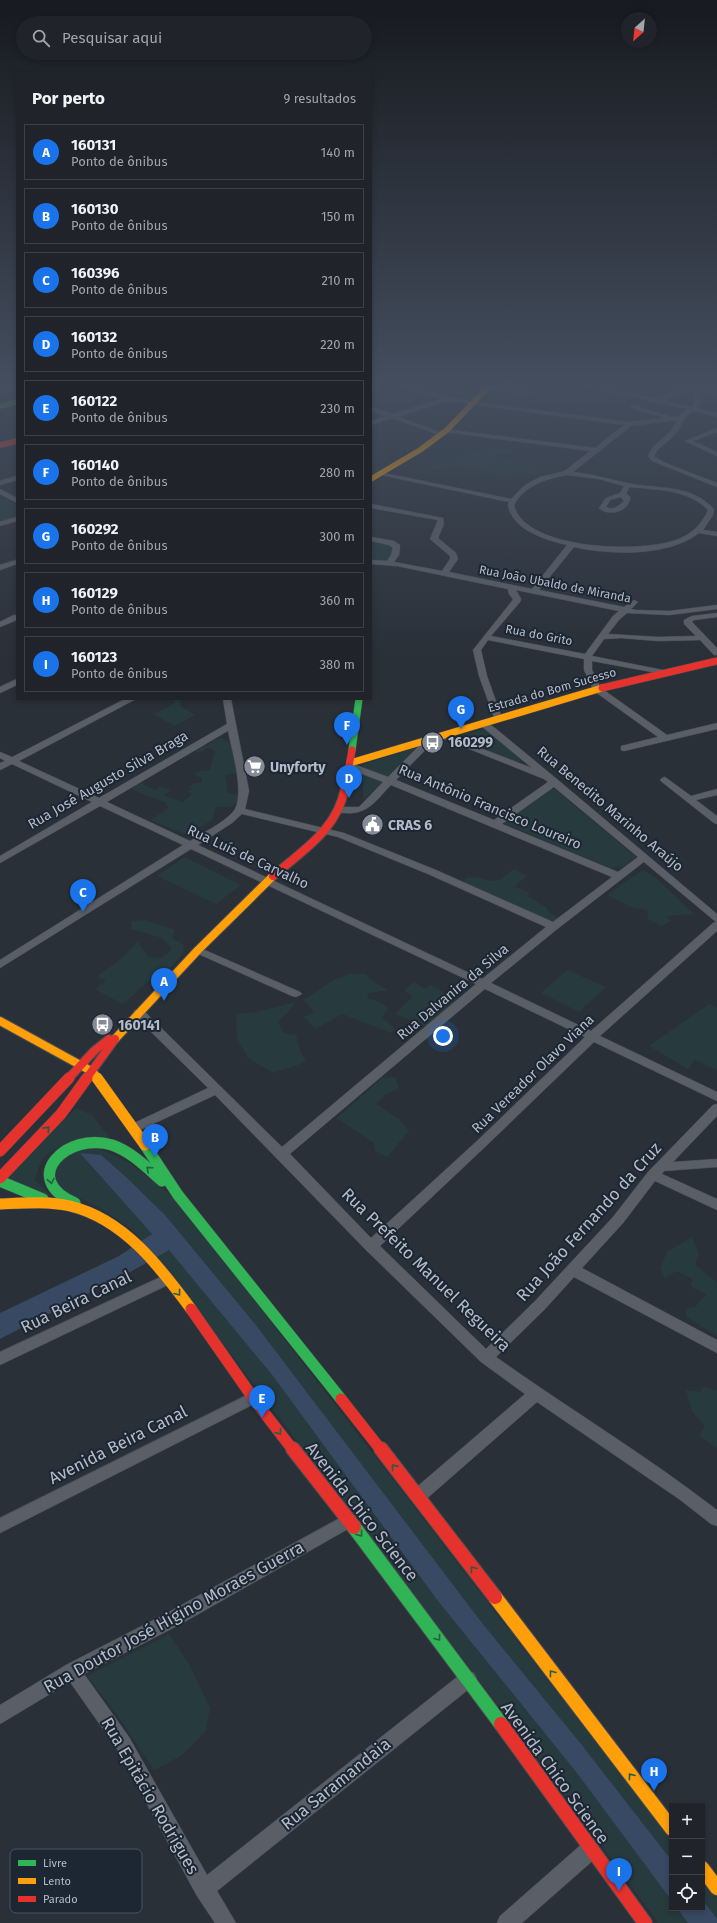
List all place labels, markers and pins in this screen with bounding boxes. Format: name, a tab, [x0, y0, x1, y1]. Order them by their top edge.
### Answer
pin: G	[448, 696, 474, 729]
pin: F	[334, 712, 360, 745]
bus stop icon: 160299	[420, 729, 446, 755]
place label: 160299	[448, 734, 493, 751]
supermarket icon: Unyforty	[242, 754, 268, 780]
place label: Unyforty	[270, 759, 326, 776]
pin: D	[336, 765, 362, 798]
public building icon: CRAS 6	[359, 812, 385, 838]
place label: CRAS 6	[388, 817, 432, 834]
pin: C	[70, 879, 96, 912]
pin: A	[151, 968, 177, 1001]
bus stop icon: 160141	[90, 1012, 116, 1038]
place label: 160141	[118, 1017, 160, 1034]
pin: B	[142, 1124, 168, 1157]
pin: E	[249, 1385, 275, 1418]
pin: H	[641, 1758, 667, 1791]
pin: I	[606, 1858, 632, 1891]

